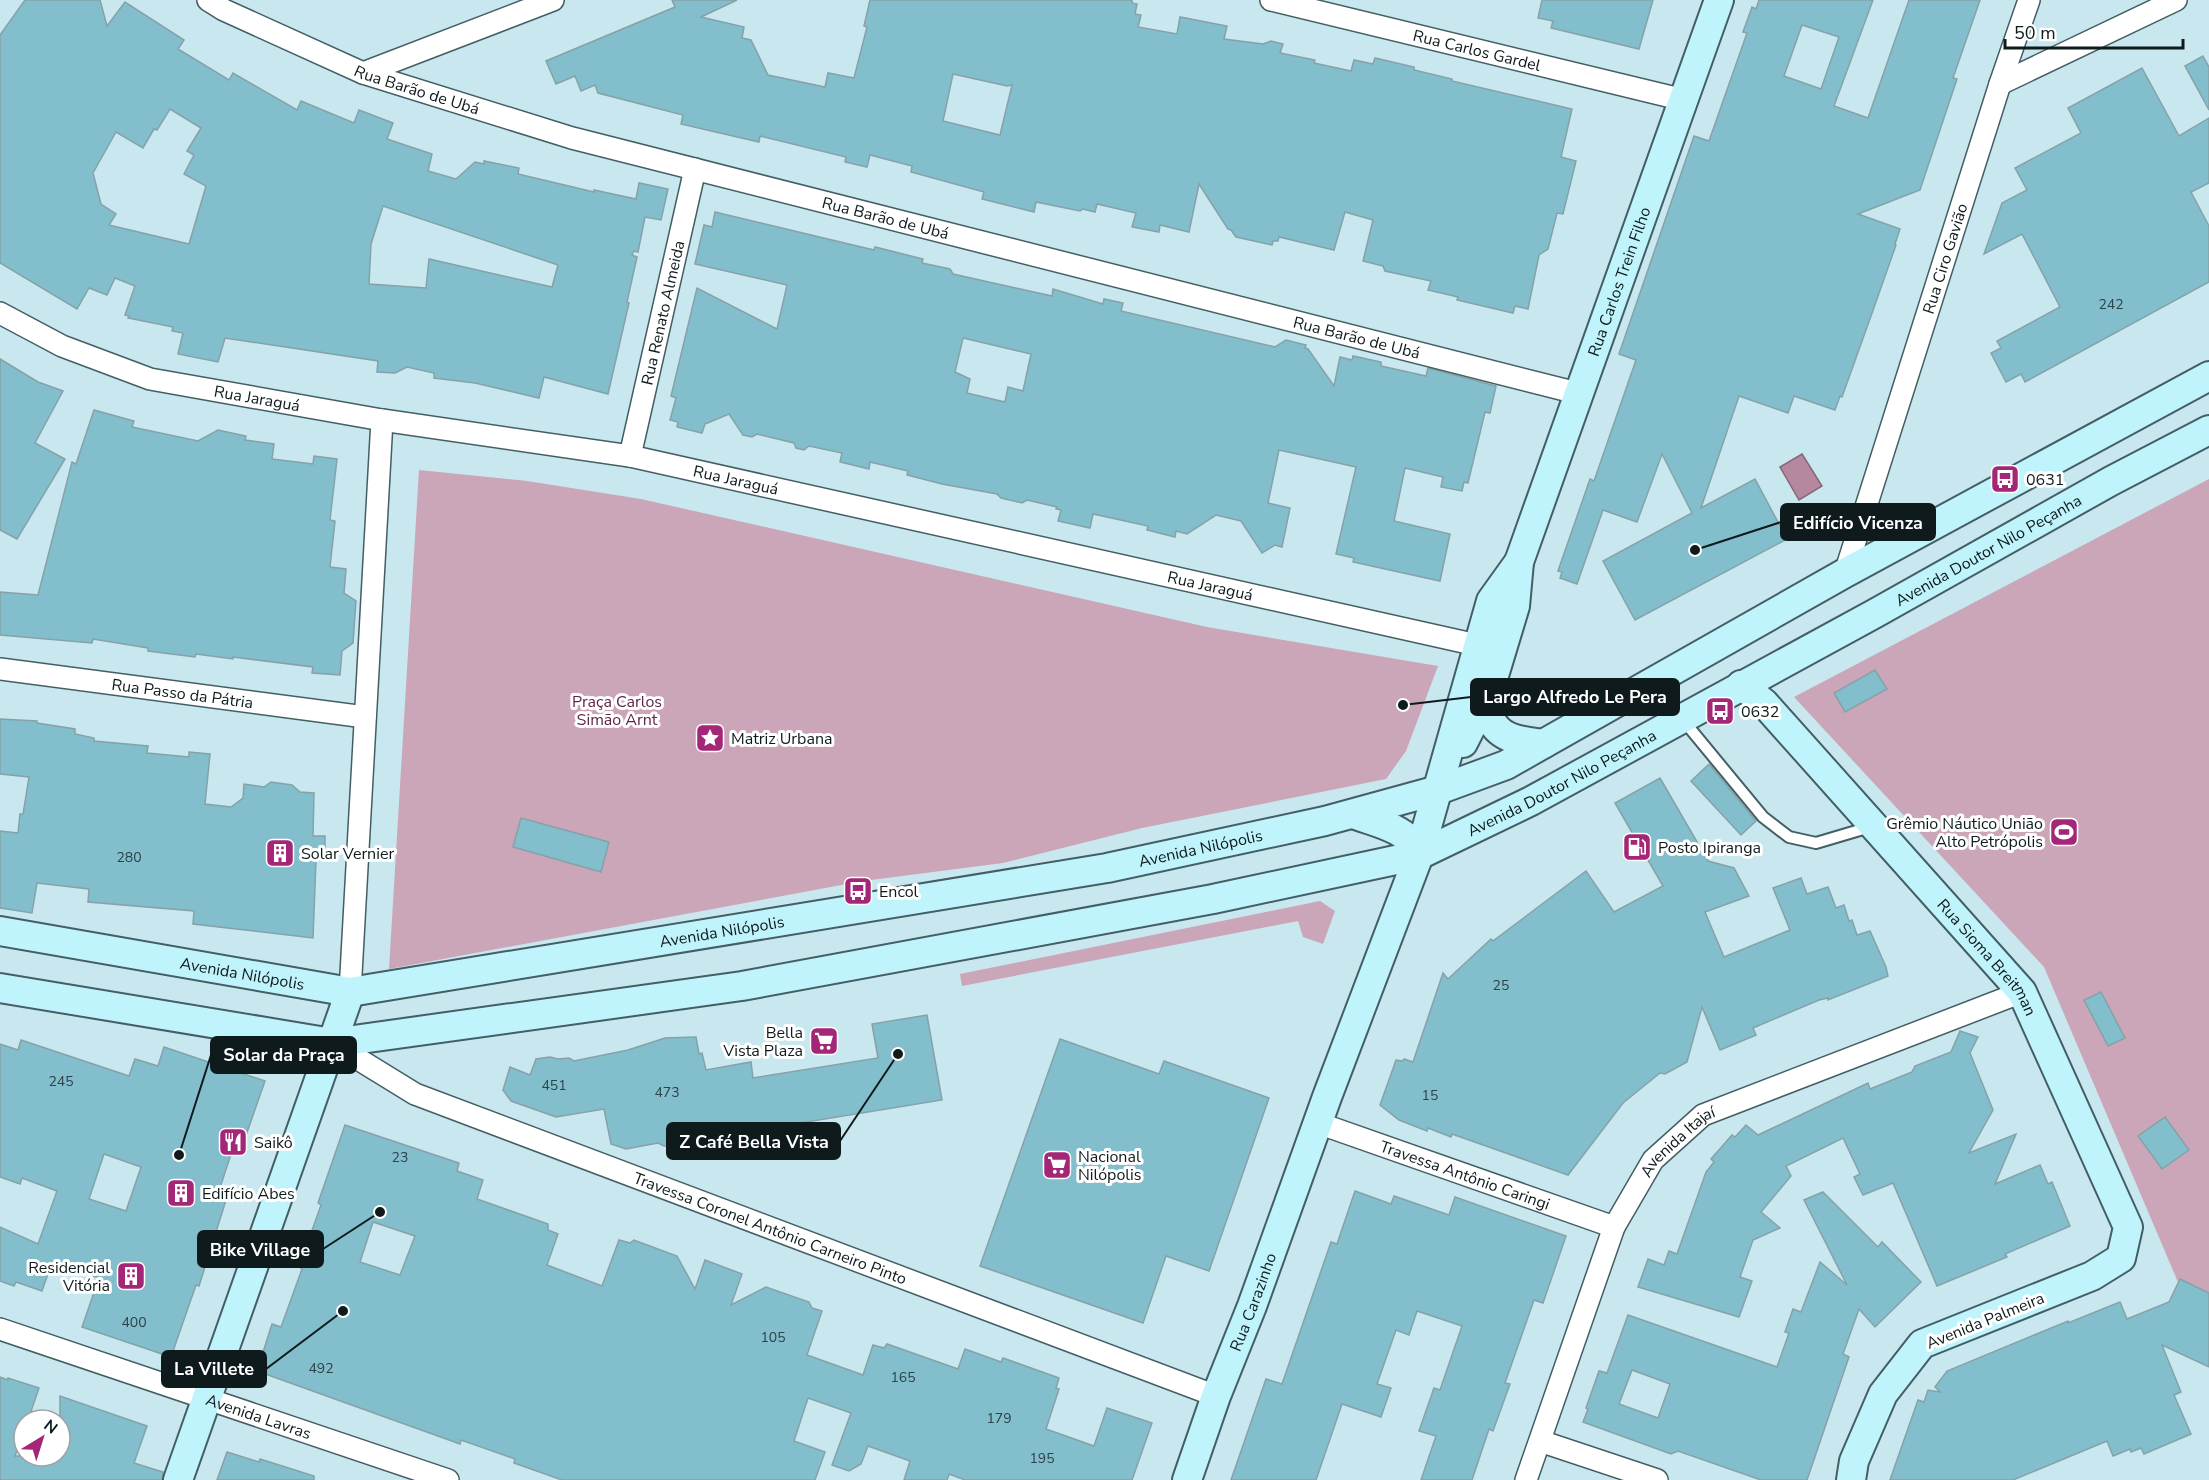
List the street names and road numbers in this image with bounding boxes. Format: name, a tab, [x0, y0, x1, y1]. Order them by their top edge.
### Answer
street label: Rua Carlos Gardel	[1411, 25, 1543, 77]
street label: Rua Barão de Ubá	[350, 60, 482, 121]
street label: Rua Barão de Ubá	[820, 192, 951, 245]
street label: Rua Ciro Gavião	[1918, 201, 1974, 317]
street label: Rua Carlos Trein Filho	[1583, 204, 1657, 360]
street label: Rua Renato Almeida	[636, 238, 690, 387]
street label: Rua Barão de Ubá	[1291, 311, 1422, 365]
street label: Rua Jaraguá	[212, 381, 302, 417]
street label: Rua Jaraguá	[691, 460, 781, 501]
street label: Avenida Doutor Nilo Peçanha	[1891, 490, 2086, 612]
street label: Rua Jaraguá	[1165, 566, 1255, 607]
street label: Rua Passo da Pátria	[110, 674, 254, 714]
street label: Avenida Doutor Nilo Peçanha	[1464, 725, 1661, 842]
street label: Avenida Nilópolis	[1137, 825, 1265, 873]
street label: Rua Sioma Breitman	[1932, 894, 2041, 1019]
street label: Avenida Nilópolis	[658, 911, 786, 953]
street label: Avenida Nilópolis	[178, 953, 306, 996]
street label: Avenida Itajaí	[1635, 1101, 1719, 1181]
street label: Travessa Antônio Caringi	[1377, 1136, 1553, 1216]
street label: Travessa Coronel Antônio Carneiro Pinto	[630, 1167, 910, 1290]
street label: Rua Carazinho	[1225, 1250, 1282, 1355]
street label: Avenida Palmeira	[1923, 1287, 2048, 1355]
street label: Avenida Lavras	[203, 1389, 314, 1445]

